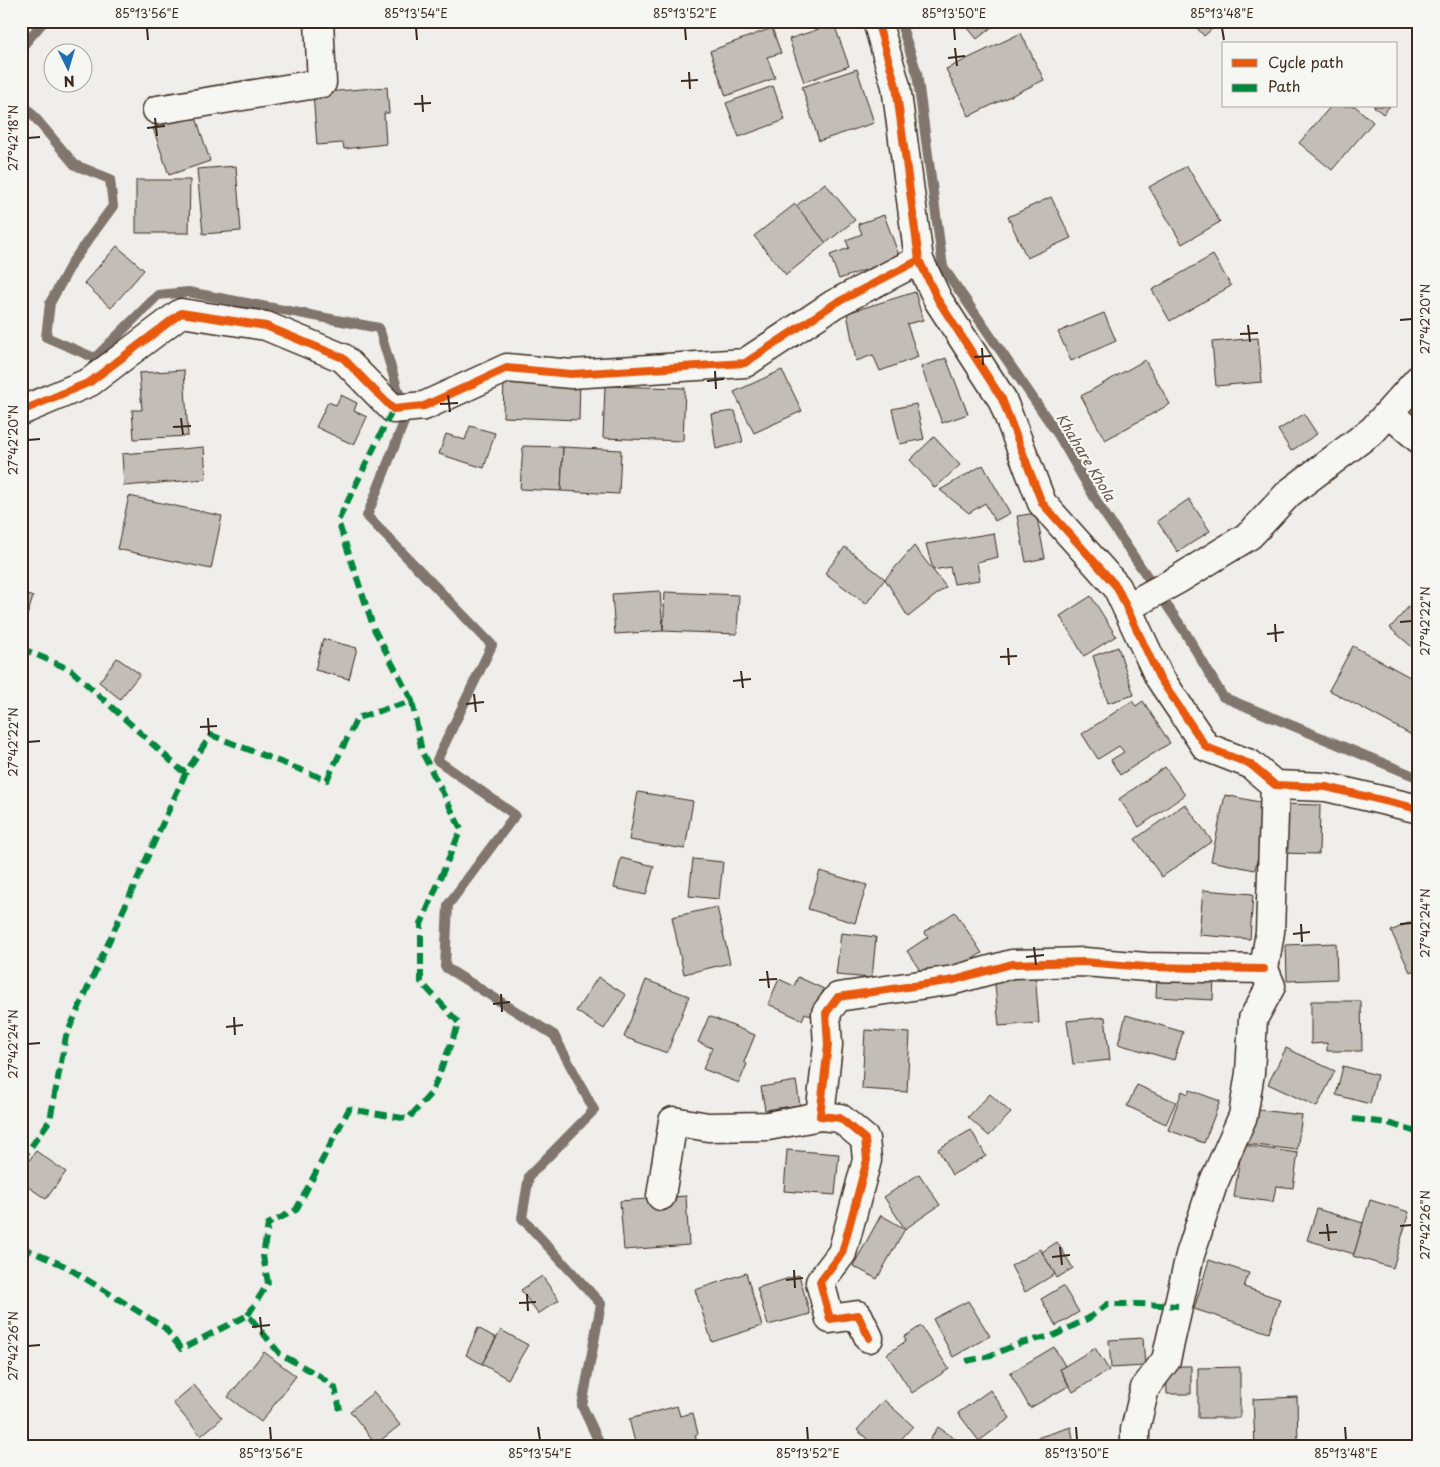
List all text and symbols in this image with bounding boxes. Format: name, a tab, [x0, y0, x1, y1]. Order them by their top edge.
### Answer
text: 85°13'56"E	[115, 4, 179, 22]
text: 85°13'54"E	[384, 4, 448, 22]
text: 85°13'52"E	[653, 4, 717, 22]
text: 85°13'50"E	[922, 4, 986, 22]
text: 85°13'48"E	[1190, 4, 1254, 22]
north arrow	[42, 42, 92, 92]
legend	[1222, 42, 1398, 108]
text: Cycle path	[1268, 50, 1344, 73]
text: N	[63, 71, 76, 92]
text: Path	[1268, 74, 1300, 97]
text: 27°42'18"N	[4, 105, 22, 171]
text: 27°42'20"N	[1416, 284, 1434, 354]
text: 27°42'20"N	[4, 405, 22, 475]
water label: Khahare Khola	[1051, 409, 1121, 506]
text: 27°42'22"N	[1416, 586, 1434, 656]
text: 27°42'22"N	[4, 707, 22, 777]
text: 27°42'24"N	[1416, 888, 1434, 958]
text: 27°42'24"N	[4, 1009, 22, 1079]
text: 27°42'26"N	[1416, 1190, 1434, 1260]
text: 27°42'26"N	[4, 1311, 22, 1381]
text: 85°13'56"E	[239, 1444, 303, 1462]
text: 85°13'54"E	[508, 1444, 572, 1462]
text: 85°13'52"E	[776, 1444, 840, 1462]
text: 85°13'50"E	[1045, 1444, 1109, 1462]
text: 85°13'48"E	[1314, 1444, 1378, 1462]

